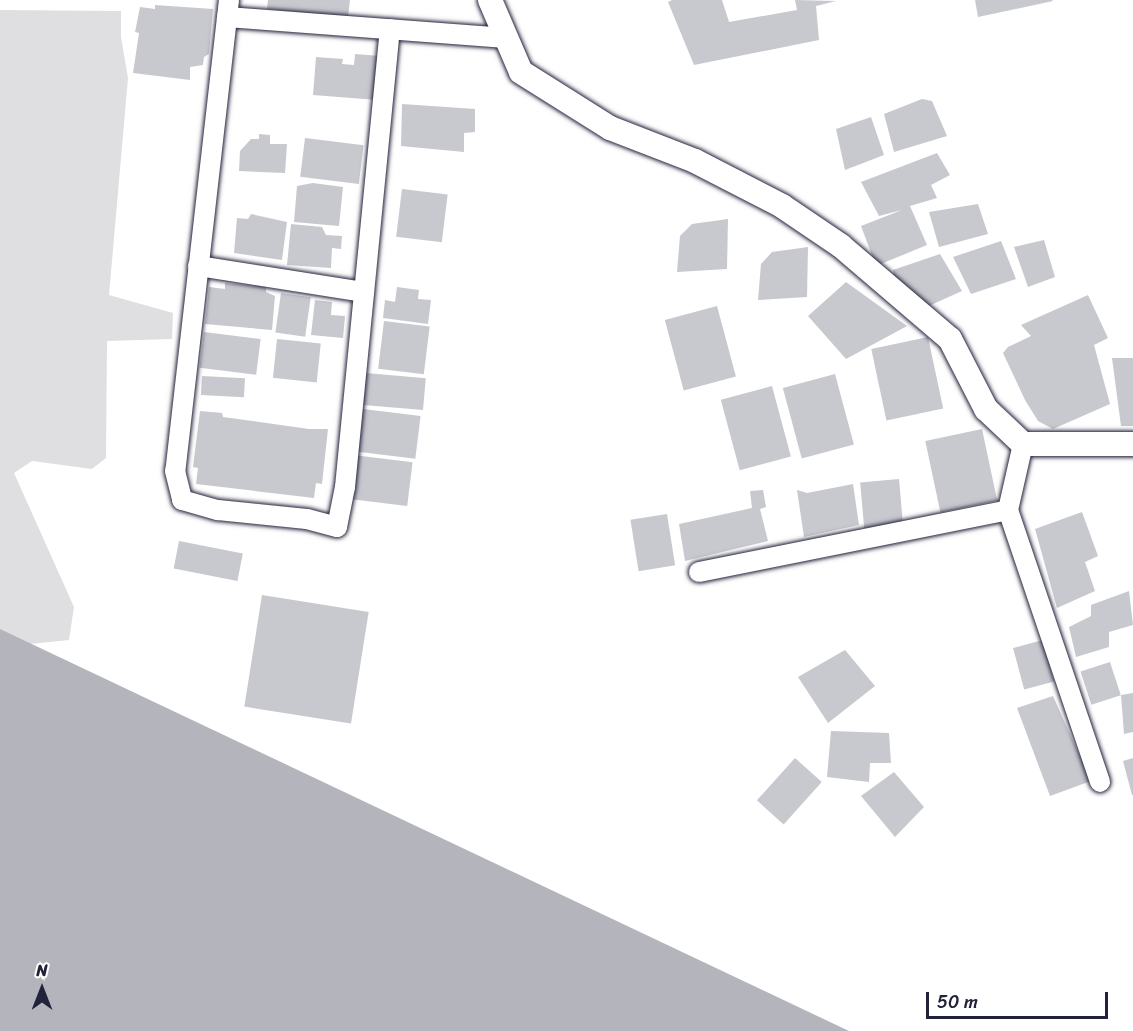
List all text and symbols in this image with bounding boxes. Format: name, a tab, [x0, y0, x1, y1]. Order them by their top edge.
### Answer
text: N	[36, 956, 48, 985]
north arrow	[12, 959, 72, 1019]
scale bar	[929, 980, 1110, 1018]
text: 50 m	[937, 986, 978, 1018]

